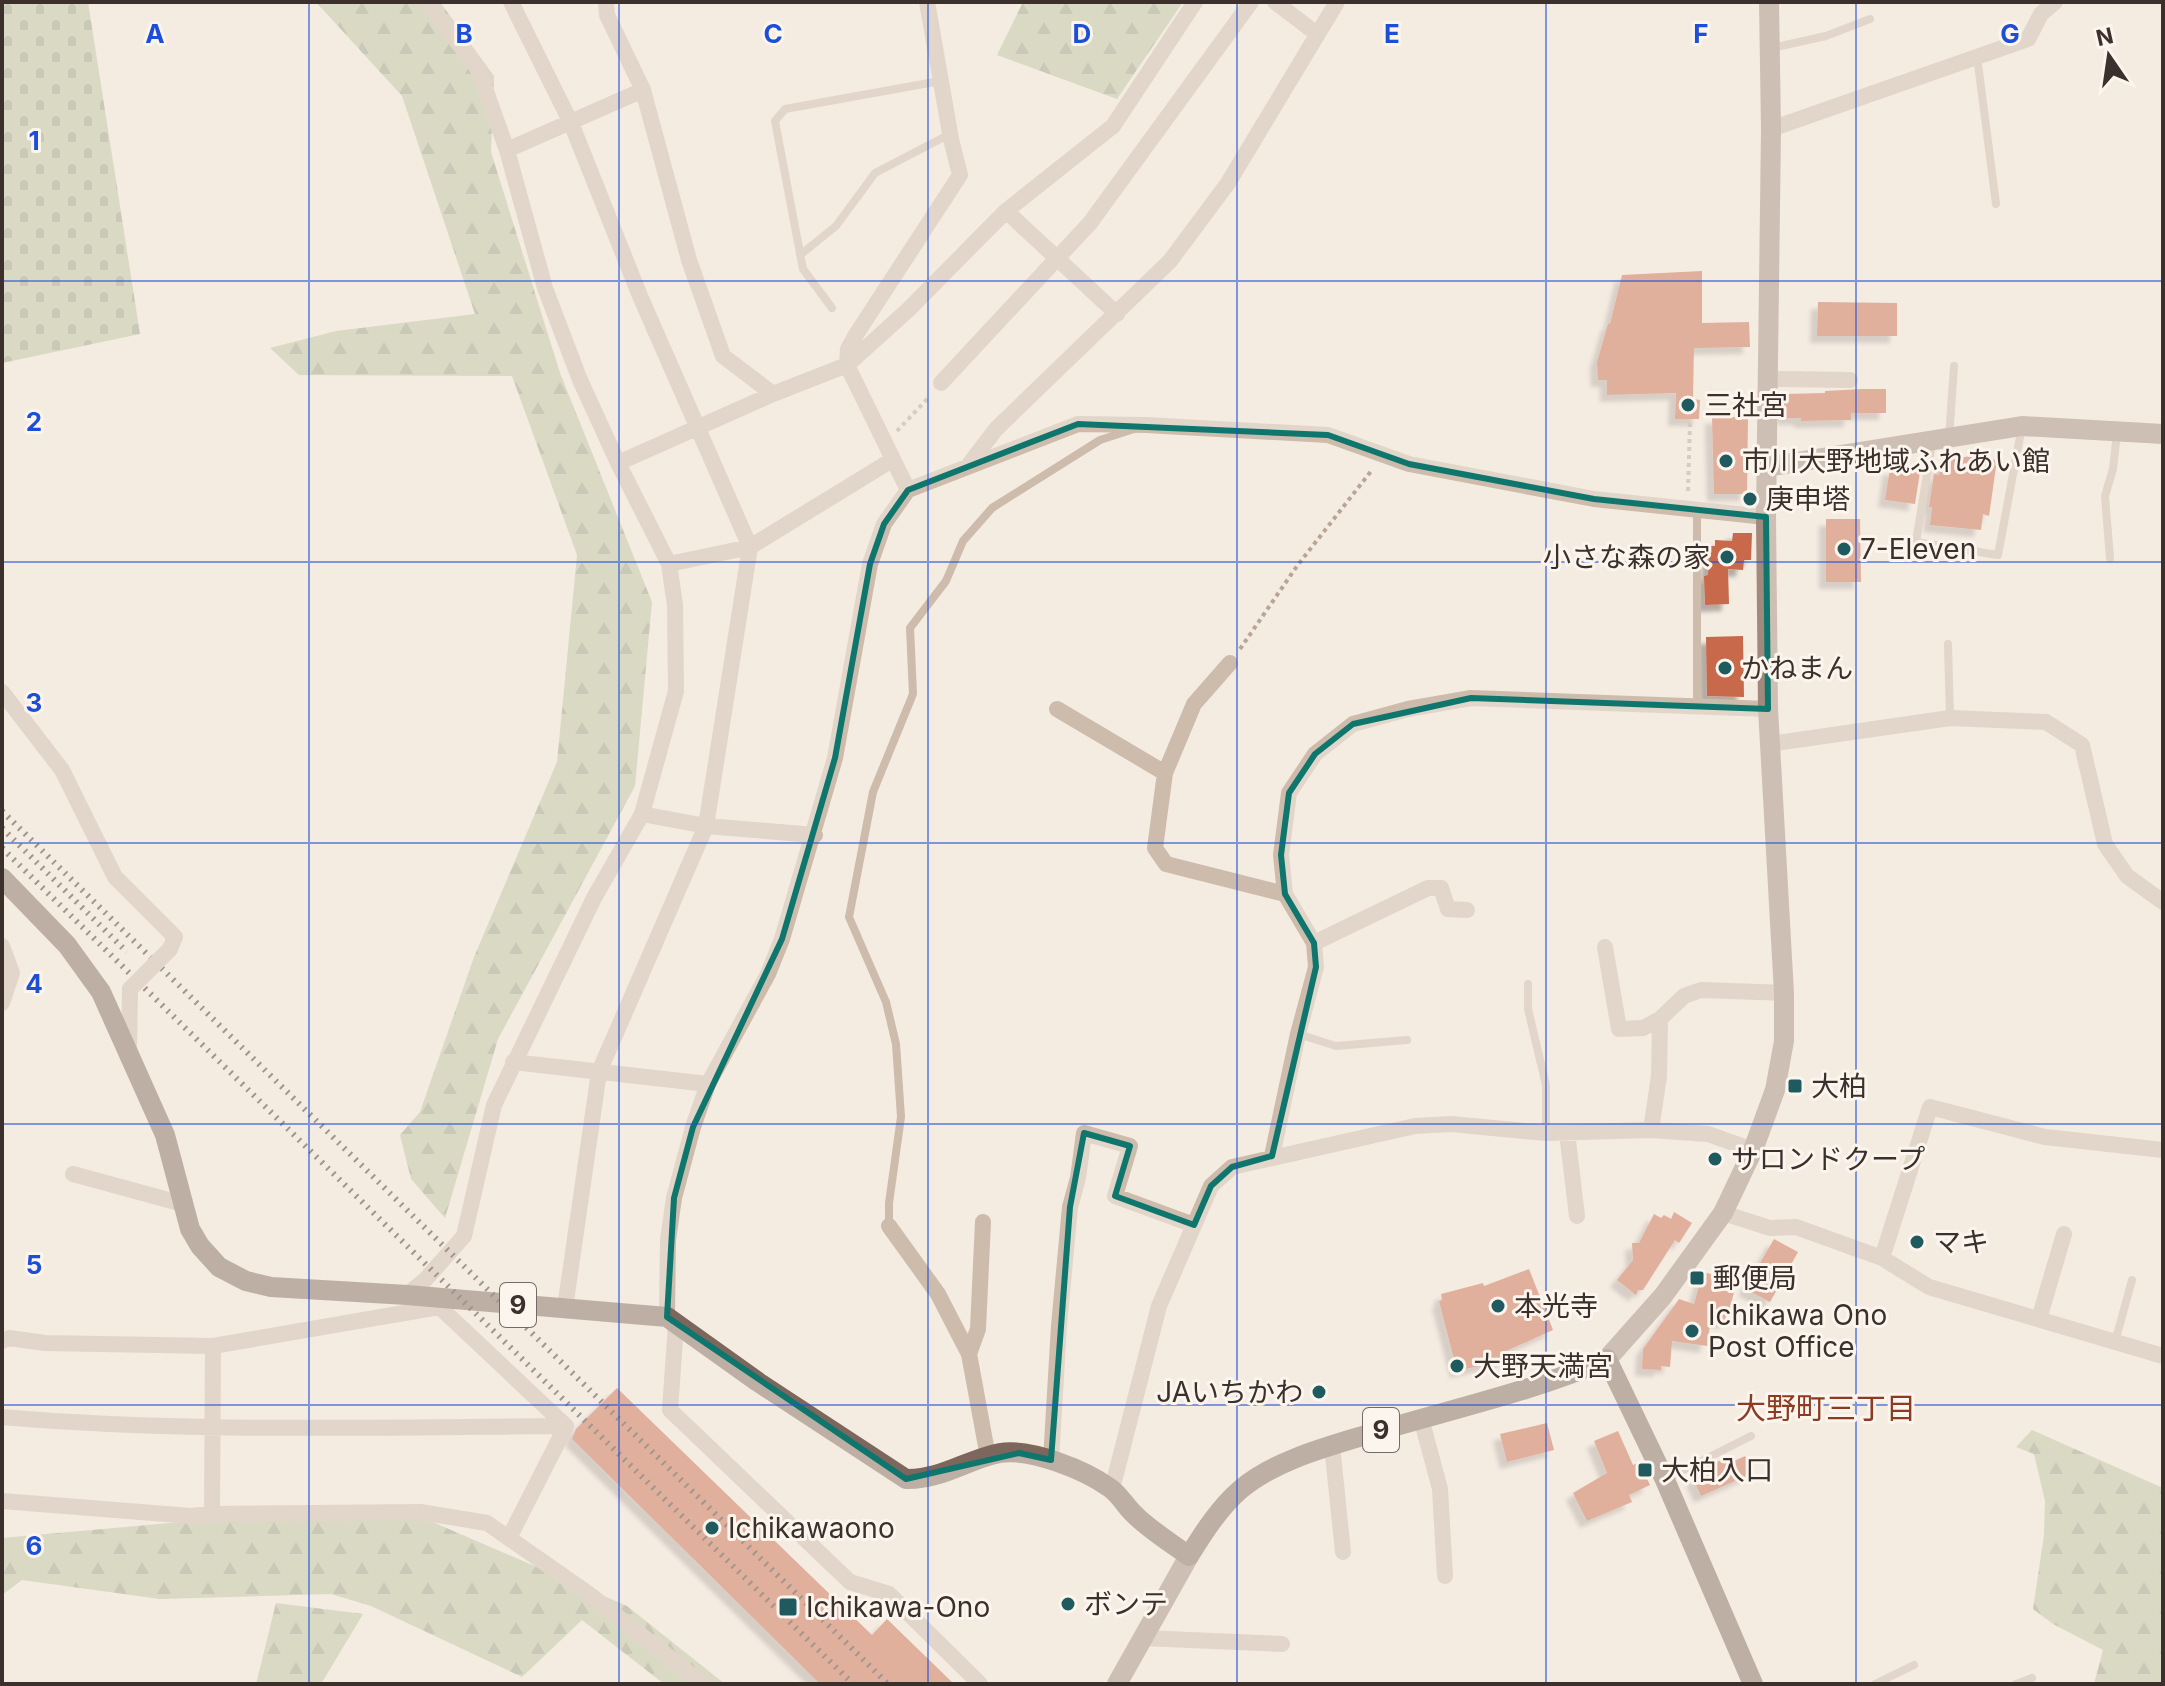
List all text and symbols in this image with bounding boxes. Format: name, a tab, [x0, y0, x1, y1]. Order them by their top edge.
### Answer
north arrow	[2069, 16, 2149, 96]
text: A	[145, 18, 165, 49]
text: B	[455, 18, 473, 49]
text: C	[763, 18, 783, 49]
text: D	[1073, 18, 1091, 49]
text: E	[1384, 18, 1400, 49]
text: F	[1693, 18, 1709, 49]
text: G	[2000, 18, 2020, 49]
text: N	[2093, 22, 2116, 51]
text: 1	[28, 125, 40, 156]
place label: 三社宮	[1704, 388, 1788, 422]
marker: 三社宮	[1679, 396, 1697, 414]
text: 2	[26, 406, 42, 437]
place label: 市川大野地域ふれあい館	[1742, 444, 2050, 478]
marker: 市川大野地域ふれあい館	[1717, 452, 1735, 470]
place label: 庚申塔	[1766, 482, 1850, 516]
marker: 庚申塔	[1741, 490, 1759, 508]
place label: 7-Eleven	[1860, 532, 1976, 566]
place label: 小さな森の家	[1543, 540, 1711, 574]
marker: 7-Eleven	[1835, 540, 1853, 558]
marker: 小さな森の家	[1718, 548, 1736, 566]
place label: かねまん	[1741, 651, 1853, 685]
marker: かねまん	[1716, 659, 1734, 677]
text: 3	[26, 687, 42, 718]
text: 4	[25, 968, 43, 999]
place label: 大柏	[1811, 1069, 1867, 1103]
marker: 大柏	[1786, 1077, 1804, 1095]
place label: サロンドクープ	[1731, 1142, 1925, 1176]
marker: サロンドクープ	[1706, 1150, 1724, 1168]
place label: マキ	[1933, 1225, 1989, 1259]
marker: マキ	[1908, 1233, 1926, 1251]
text: 5	[26, 1249, 42, 1280]
place label: 郵便局	[1713, 1261, 1797, 1295]
marker: 郵便局	[1688, 1269, 1706, 1287]
road number: 9	[500, 1283, 536, 1327]
place label: 本光寺	[1514, 1289, 1598, 1323]
marker: 本光寺	[1489, 1297, 1507, 1315]
place label: Ichikawa Ono Post Office	[1708, 1298, 1887, 1364]
marker: Ichikawa Ono Post Office	[1683, 1322, 1701, 1340]
place label: 大野天満宮	[1473, 1349, 1613, 1383]
marker: 大野天満宮	[1448, 1357, 1466, 1375]
place label: JAいちかわ	[1156, 1375, 1303, 1409]
marker: JAいちかわ	[1310, 1383, 1328, 1401]
district label: 大野町三丁目	[1736, 1390, 1916, 1426]
road number: 9	[1363, 1408, 1399, 1452]
place label: 大柏入口	[1661, 1453, 1773, 1487]
marker: 大柏入口	[1636, 1461, 1654, 1479]
place label: Ichikawaono	[728, 1511, 895, 1545]
marker: Ichikawaono	[703, 1519, 721, 1537]
text: 6	[26, 1530, 42, 1561]
place label: ボンテ	[1084, 1587, 1168, 1621]
place label: Ichikawa-Ono	[806, 1590, 990, 1624]
marker: ボンテ	[1059, 1595, 1077, 1613]
marker: Ichikawa-Ono	[777, 1596, 799, 1618]

